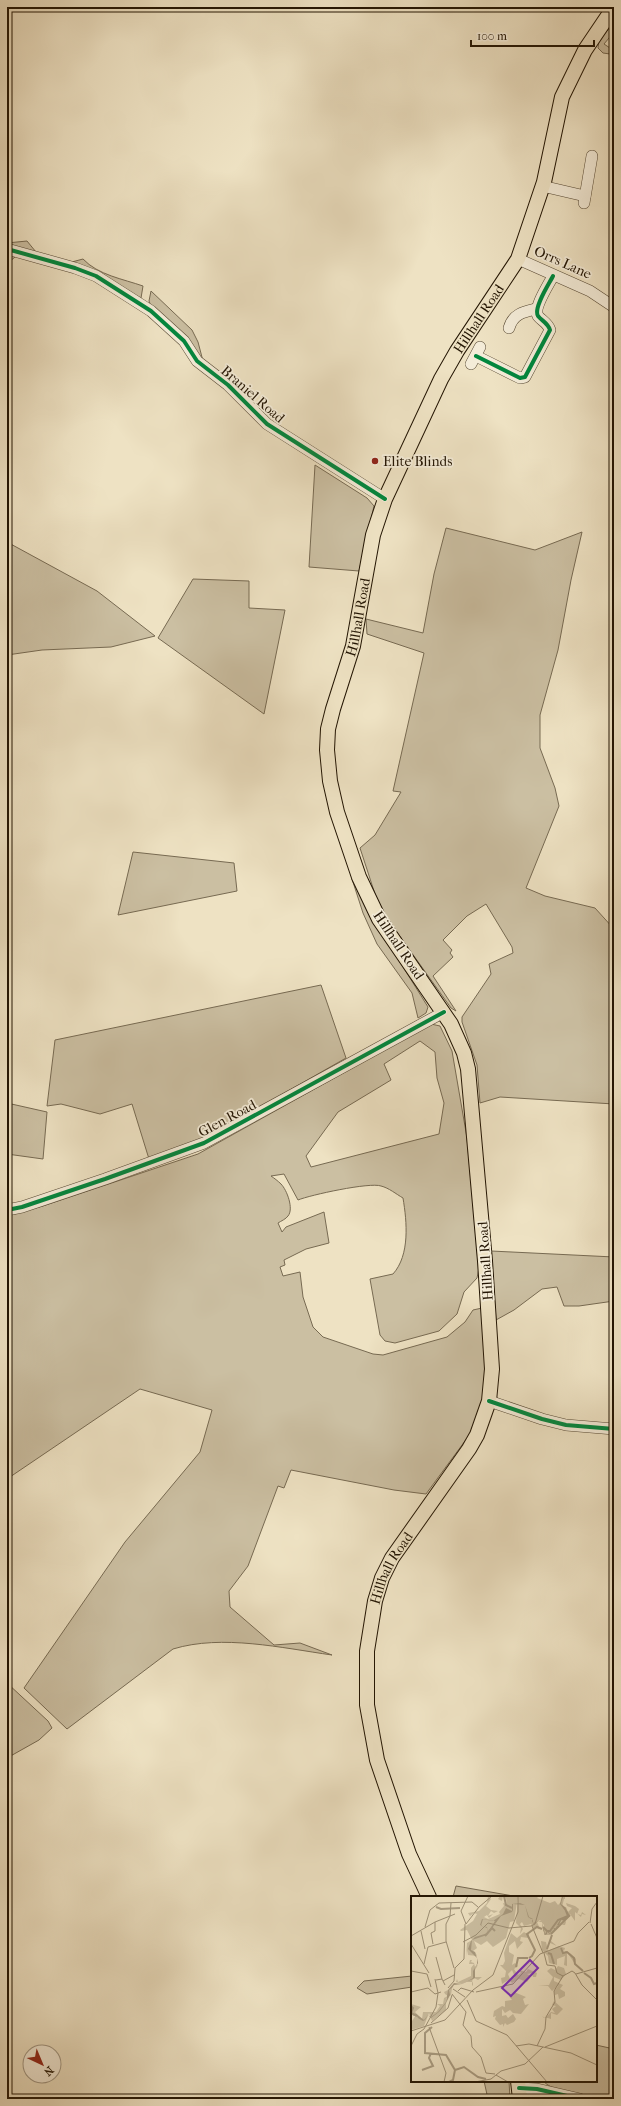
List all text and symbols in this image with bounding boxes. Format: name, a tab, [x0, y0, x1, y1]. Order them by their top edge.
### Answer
scale bar	[471, 22, 594, 48]
text: 100 m	[477, 29, 507, 43]
street label: Orrs Lane	[531, 242, 594, 283]
street label: Hillhall Road	[450, 281, 508, 357]
street label: Braniel Road	[217, 362, 288, 427]
place label: Elite Blinds	[383, 453, 452, 470]
marker: Elite Blinds	[370, 456, 380, 466]
street label: Hillhall Road	[342, 576, 374, 659]
street label: Hillhall Road	[369, 908, 428, 983]
street label: Glen Road	[195, 1096, 259, 1141]
street label: Hillhall Road	[474, 1220, 497, 1301]
street label: Hillhall Road	[366, 1529, 417, 1606]
inset map	[411, 1896, 597, 2082]
north arrow	[22, 2044, 62, 2084]
text: N	[41, 2063, 56, 2079]

